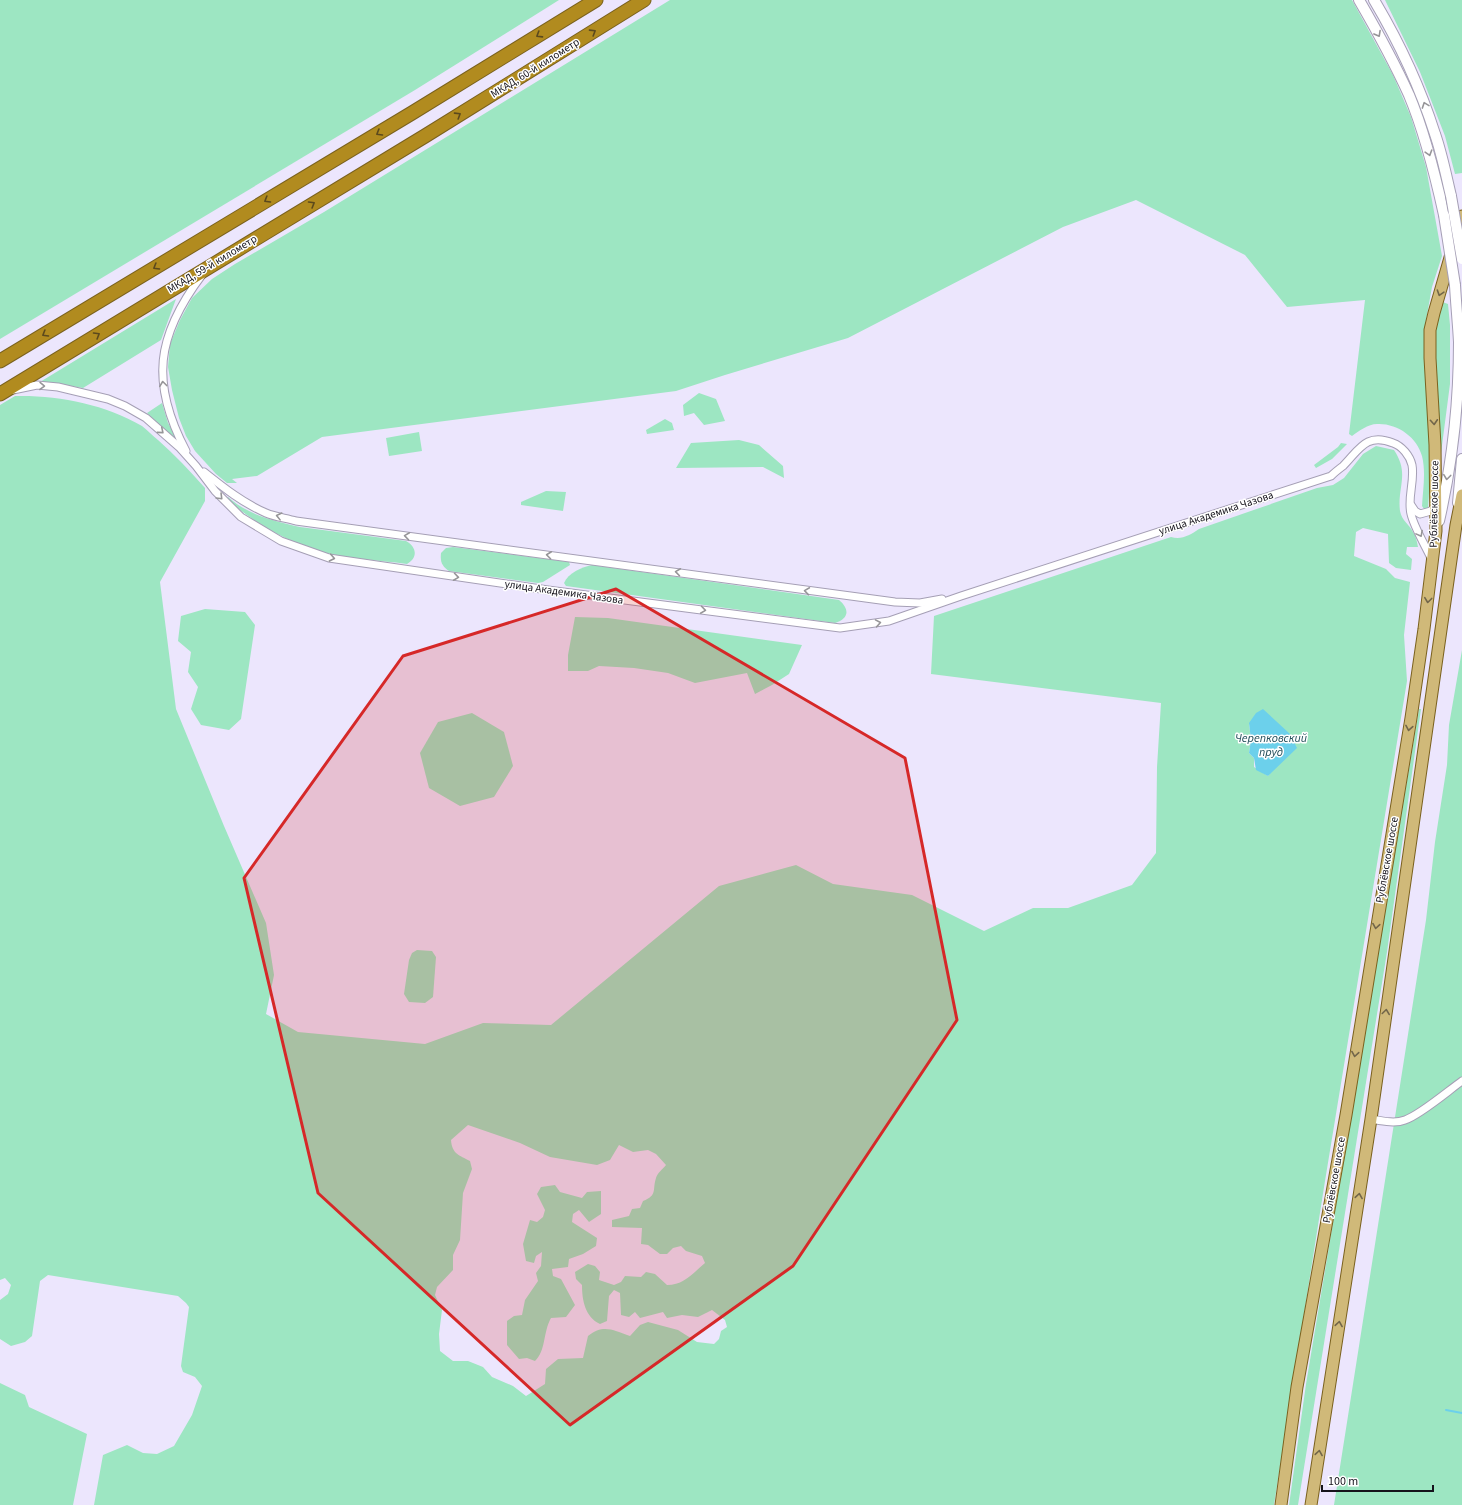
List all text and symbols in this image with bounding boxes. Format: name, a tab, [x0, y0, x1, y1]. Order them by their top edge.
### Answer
one-way arrow	[589, 29, 596, 37]
one-way arrow	[536, 30, 543, 37]
one-way arrow	[1374, 30, 1381, 37]
street label: МКАД, 60-й километр	[488, 35, 582, 101]
one-way arrow	[1421, 101, 1430, 108]
one-way arrow	[454, 113, 461, 120]
one-way arrow	[376, 129, 383, 136]
one-way arrow	[1424, 149, 1433, 156]
one-way arrow	[264, 196, 271, 203]
one-way arrow	[308, 201, 315, 208]
street label: МКАД, 59-й километр	[164, 231, 260, 297]
one-way arrow	[153, 263, 160, 270]
one-way arrow	[1436, 290, 1445, 297]
one-way arrow	[42, 330, 49, 337]
one-way arrow	[93, 332, 100, 339]
one-way arrow	[159, 381, 168, 387]
one-way arrow	[39, 382, 45, 390]
one-way arrow	[1429, 419, 1438, 425]
one-way arrow	[157, 426, 164, 433]
street label: Рублёвское шоссе	[1426, 460, 1442, 548]
one-way arrow	[1443, 474, 1452, 480]
street label: улица Академика Чазова	[1157, 487, 1275, 539]
one-way arrow	[215, 492, 223, 500]
one-way arrow	[275, 513, 282, 521]
one-way arrow	[1415, 529, 1422, 537]
one-way arrow	[404, 532, 410, 541]
one-way arrow	[546, 551, 552, 560]
one-way arrow	[329, 554, 335, 562]
one-way arrow	[675, 568, 681, 577]
one-way arrow	[453, 572, 459, 581]
street label: улица Академика Чазова	[504, 576, 624, 608]
one-way arrow	[804, 587, 810, 596]
one-way arrow	[1424, 597, 1433, 603]
one-way arrow	[700, 605, 706, 614]
one-way arrow	[875, 620, 881, 628]
one-way arrow	[1406, 725, 1414, 732]
water label: Черепковский пруд	[1235, 730, 1307, 761]
street label: Рублёвское шоссе	[1372, 815, 1402, 904]
one-way arrow	[1372, 923, 1381, 929]
one-way arrow	[1381, 1009, 1390, 1015]
one-way arrow	[1352, 1051, 1360, 1057]
street label: Рублёвское шоссе	[1319, 1135, 1349, 1224]
one-way arrow	[1354, 1193, 1363, 1199]
one-way arrow	[1334, 1321, 1343, 1327]
one-way arrow	[1314, 1450, 1323, 1456]
scale bar	[1322, 1467, 1433, 1493]
text: 100 m	[1328, 1473, 1358, 1490]

